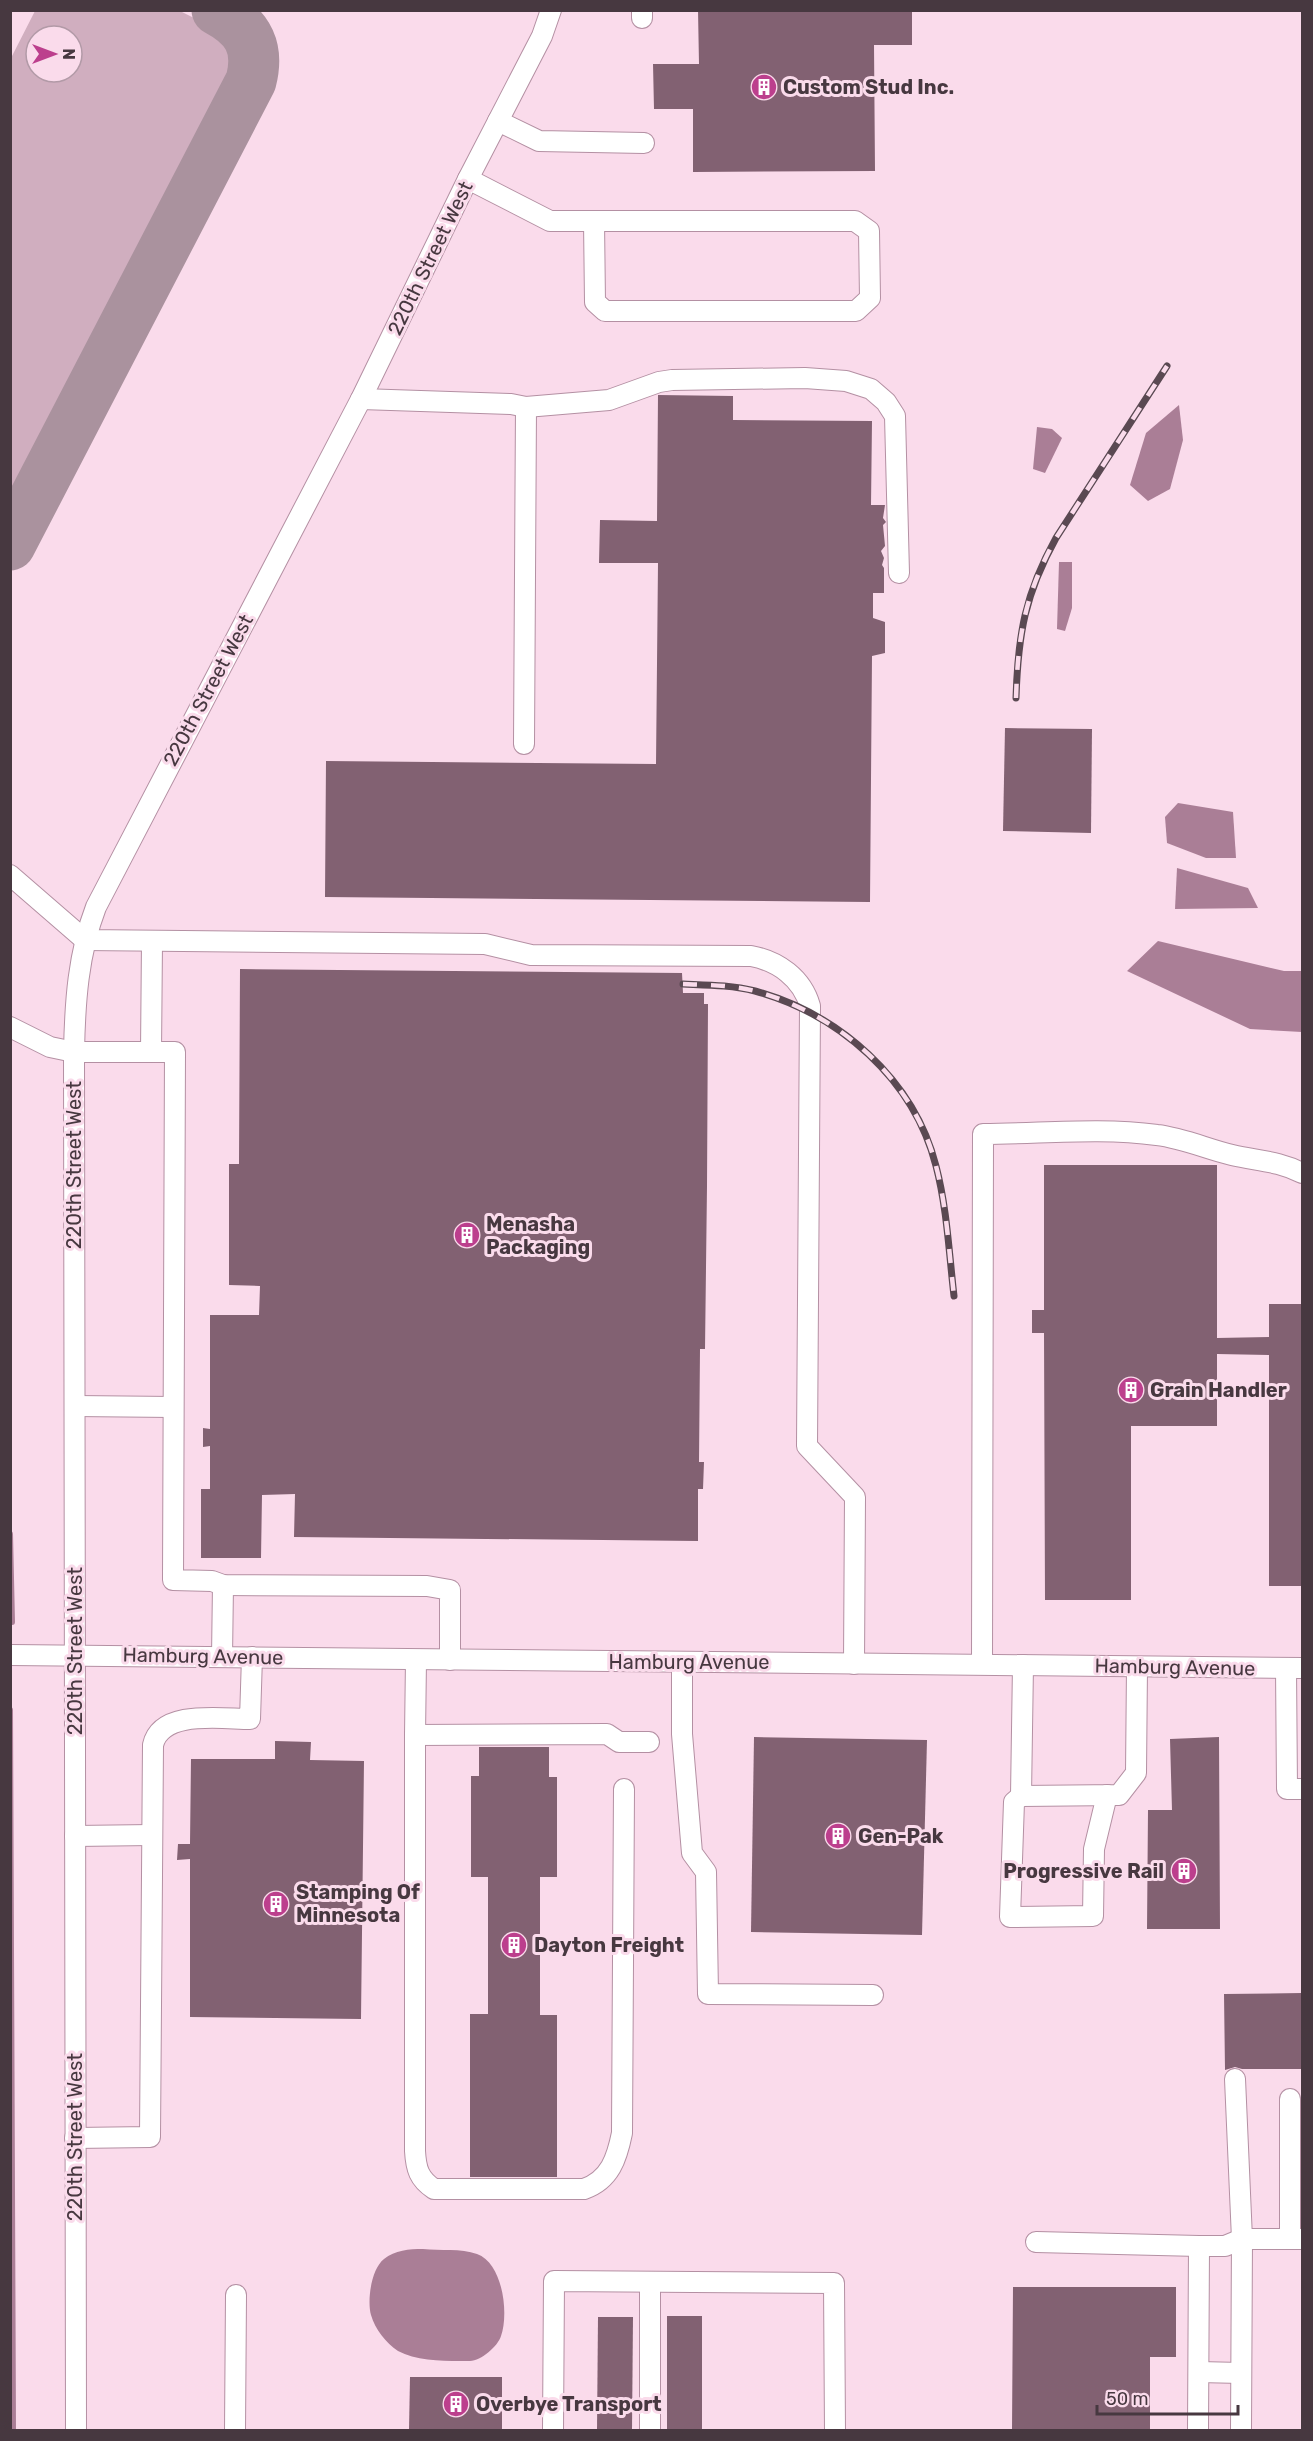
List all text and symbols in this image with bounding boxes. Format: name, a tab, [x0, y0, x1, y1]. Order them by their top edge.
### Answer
north arrow	[24, 24, 84, 84]
text: N	[59, 48, 78, 60]
building icon: Custom Stud Inc.	[749, 72, 779, 102]
place label: Custom Stud Inc.	[783, 75, 954, 99]
street label: 220th Street West	[382, 177, 478, 339]
street label: 220th Street West	[158, 610, 258, 770]
street label: 220th Street West	[62, 1081, 86, 1249]
place label: Menasha Packaging	[486, 1212, 590, 1259]
building icon: Menasha Packaging	[452, 1220, 482, 1250]
building icon: Grain Handler	[1116, 1375, 1146, 1405]
place label: Grain Handler	[1150, 1378, 1287, 1402]
street label: 220th Street West	[63, 1567, 87, 1735]
street label: Hamburg Avenue	[122, 1643, 284, 1669]
street label: Hamburg Avenue	[609, 1650, 769, 1674]
street label: Hamburg Avenue	[1094, 1654, 1256, 1680]
building icon: Gen-Pak	[823, 1821, 853, 1851]
place label: Gen-Pak	[858, 1824, 944, 1848]
building icon: Progressive Rail	[1169, 1856, 1199, 1886]
place label: Progressive Rail	[1003, 1859, 1164, 1883]
place label: Stamping Of Minnesota	[296, 1880, 420, 1927]
building icon: Stamping Of Minnesota	[261, 1889, 291, 1919]
building icon: Dayton Freight	[499, 1930, 529, 1960]
place label: Dayton Freight	[534, 1933, 684, 1957]
street label: 220th Street West	[63, 2053, 87, 2221]
scale bar	[1097, 2378, 1238, 2416]
text: 50 m	[1106, 2388, 1149, 2410]
building icon: Overbye Transport	[441, 2389, 471, 2419]
place label: Overbye Transport	[476, 2392, 662, 2416]

